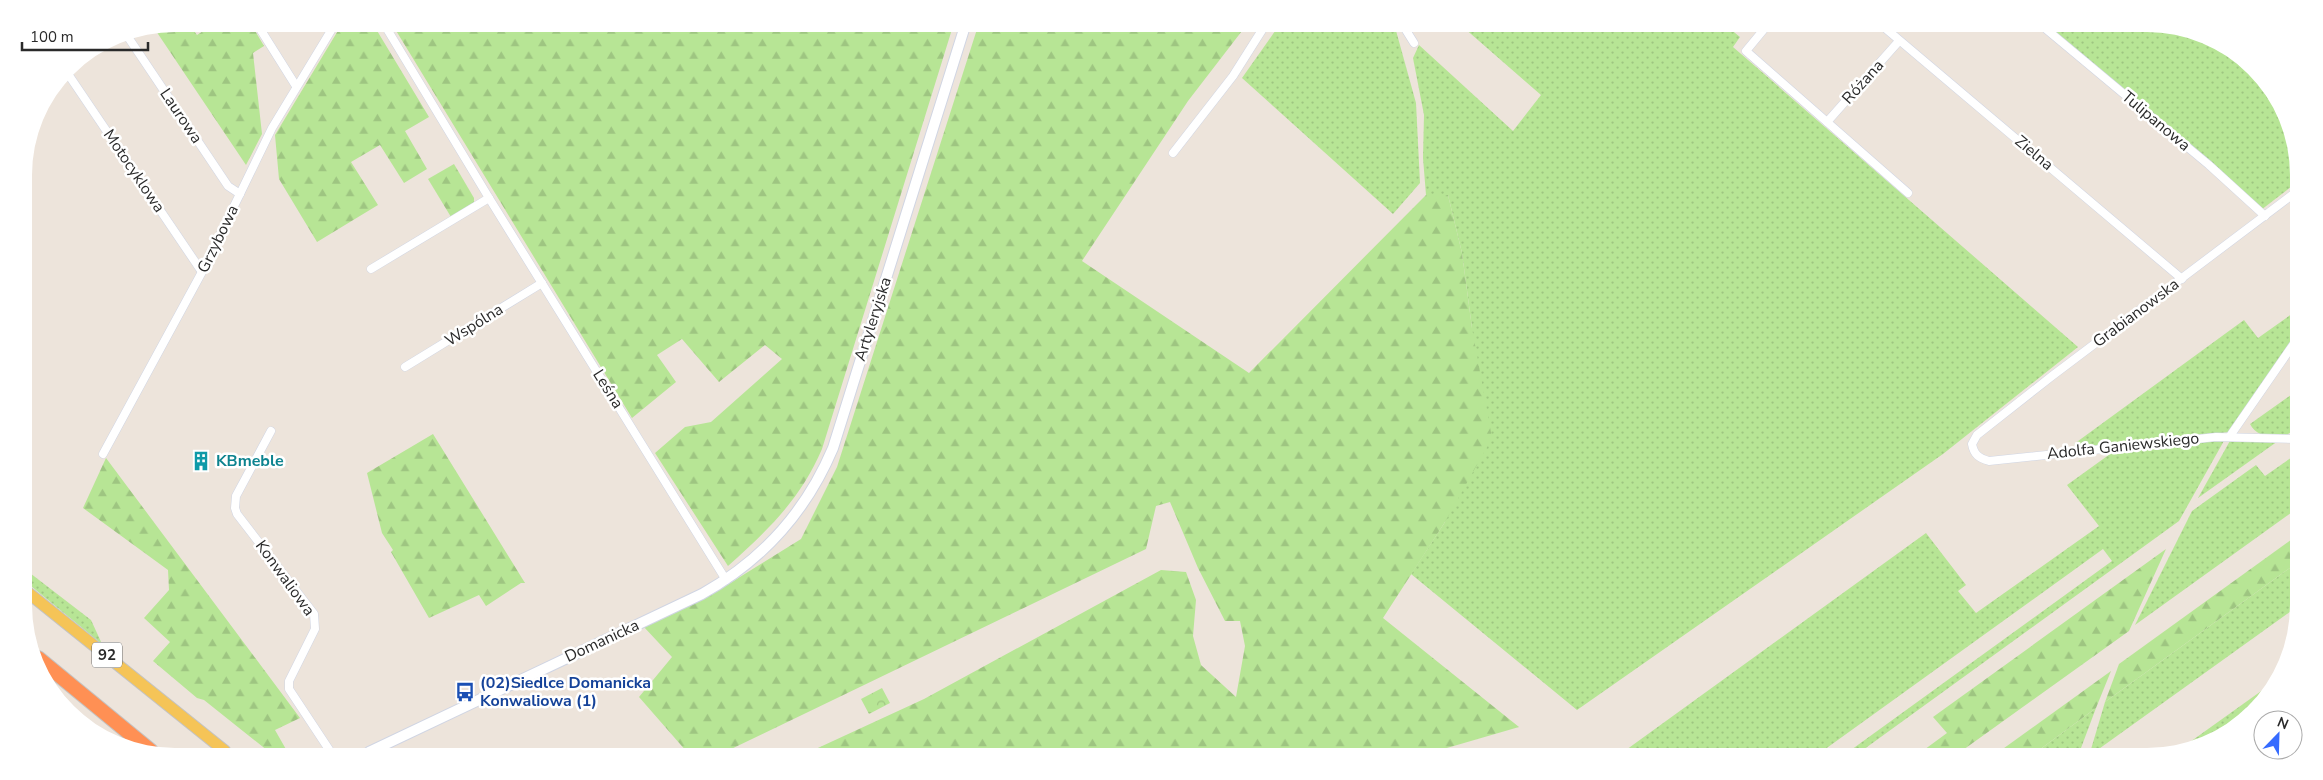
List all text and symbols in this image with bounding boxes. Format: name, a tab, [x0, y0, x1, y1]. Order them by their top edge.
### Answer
scale bar	[22, 20, 149, 52]
text: 100 m	[30, 27, 74, 47]
street label: Różana	[1837, 55, 1889, 109]
street label: Laurowa	[154, 84, 208, 148]
street label: Tulipanowa	[2117, 86, 2195, 156]
street label: Motocyklowa	[98, 125, 170, 217]
street label: Zielna	[2010, 130, 2058, 176]
street label: Grzybowa	[192, 201, 244, 277]
street label: Grabianowska	[2088, 273, 2184, 353]
street label: Artyleryjska	[849, 274, 897, 364]
street label: Wspólna	[441, 298, 507, 352]
street label: Leśna	[587, 365, 629, 413]
street label: Adolfa Ganiewskiego	[2046, 427, 2200, 465]
building icon: KBmeble	[190, 450, 212, 472]
place label: KBmeble	[216, 450, 284, 472]
street label: Konwaliowa	[250, 536, 320, 620]
street label: Domanicka	[561, 614, 643, 668]
road number: 92	[92, 642, 122, 668]
place label: (02)Siedlce Domanicka Konwaliowa (1)	[480, 672, 651, 712]
bus stop icon: (02)Siedlce Domanicka Konwaliowa (1)	[454, 681, 476, 703]
north arrow	[2253, 710, 2303, 760]
text: N	[2274, 713, 2291, 734]

